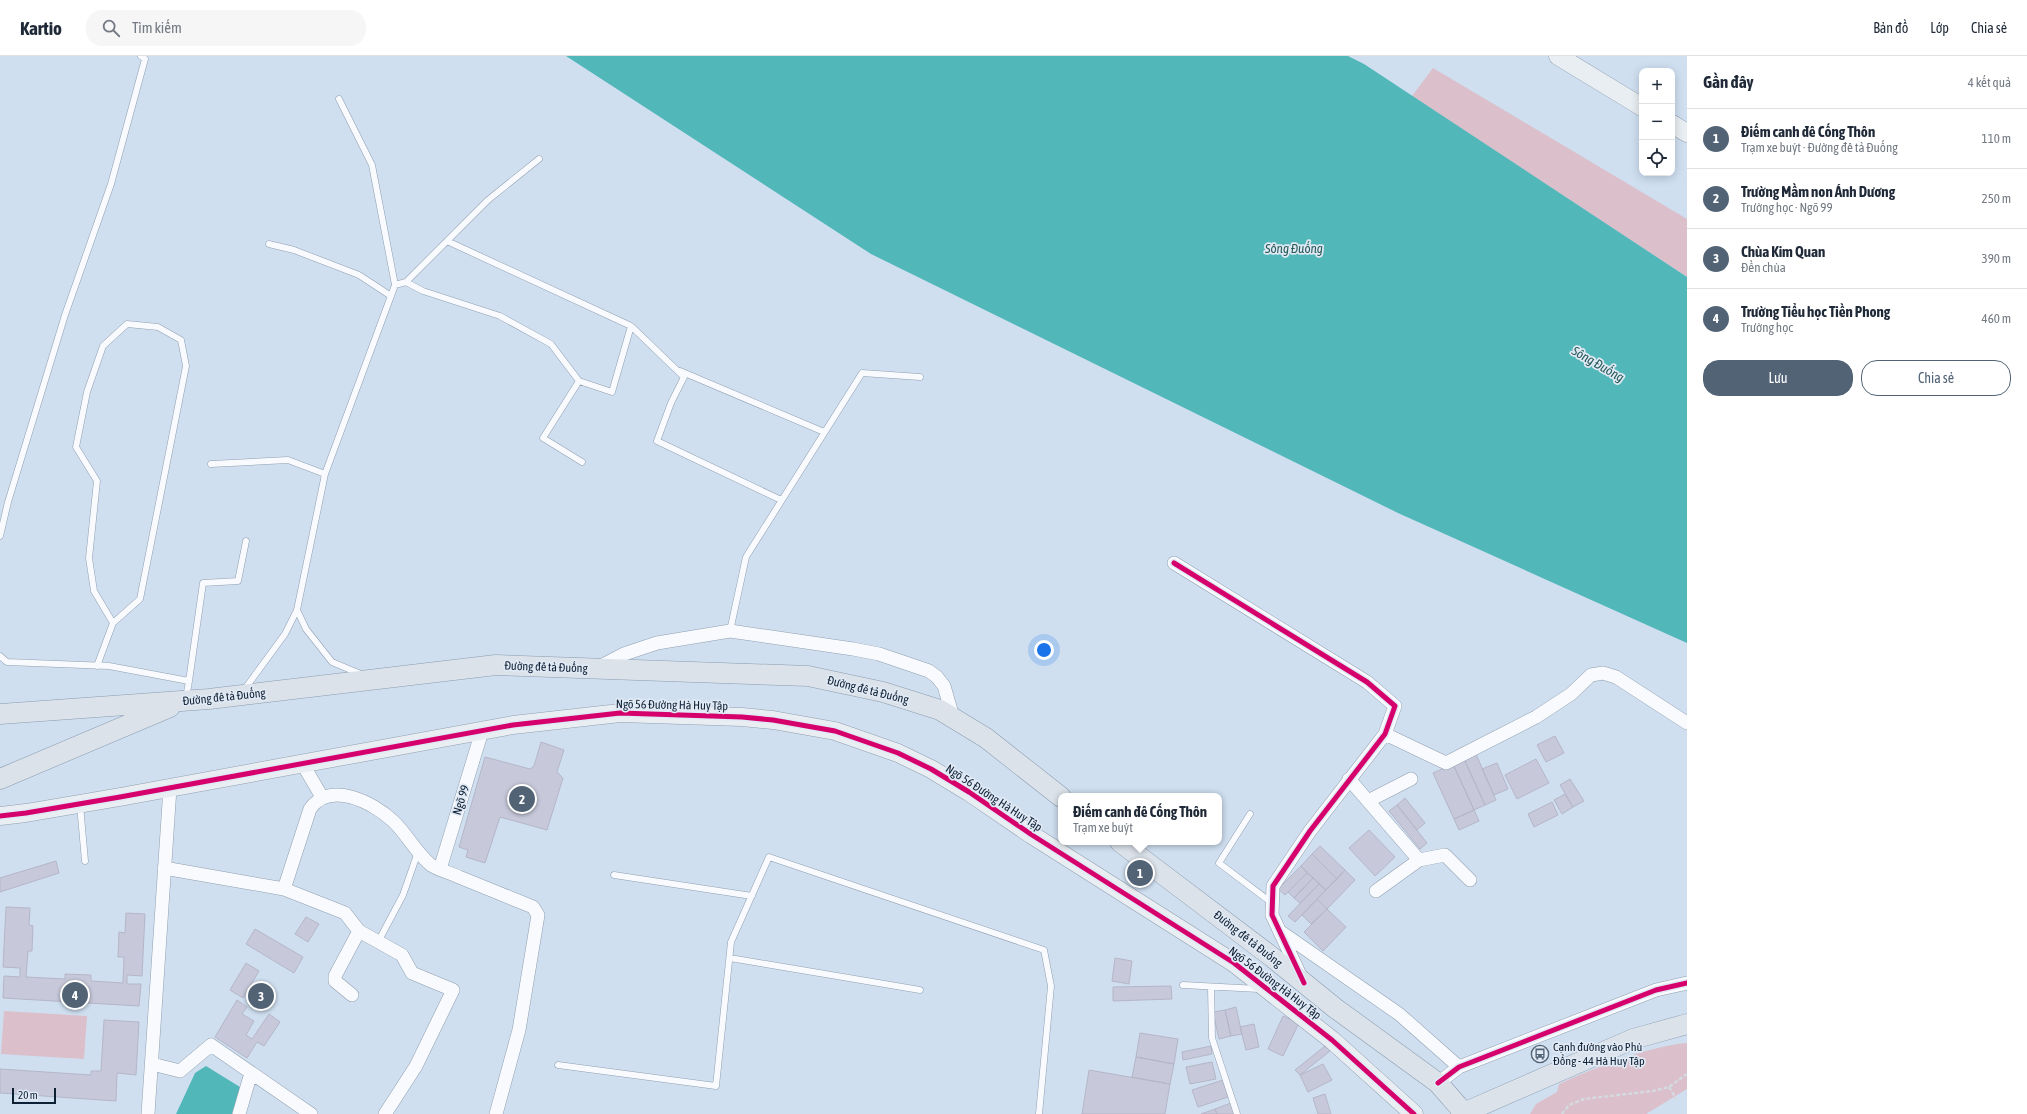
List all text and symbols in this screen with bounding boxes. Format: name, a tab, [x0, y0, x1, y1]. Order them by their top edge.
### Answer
search box	[86, 10, 366, 46]
text: Kartio	[20, 17, 62, 39]
icon: search	[100, 17, 122, 39]
text: Tìm kiếm	[132, 19, 182, 36]
text: Bản đồ	[1873, 20, 1908, 36]
text: Lớp	[1930, 20, 1949, 36]
text: Chia sẻ	[1971, 20, 2007, 36]
map controls	[1639, 68, 1675, 176]
button: +	[1639, 68, 1675, 104]
text: Gần đây	[1703, 72, 1754, 92]
text: 4 kết quả	[1968, 75, 2011, 90]
button: −	[1639, 104, 1675, 140]
text: Điếm canh đê Cống Thôn	[1741, 123, 1875, 140]
text: 1	[1713, 131, 1719, 146]
text: 110 m	[1982, 131, 2011, 146]
button: locate	[1639, 140, 1675, 176]
text: Trạm xe buýt · Đường đê tả Đuống	[1741, 140, 1898, 155]
text: Trường Mầm non Ánh Dương	[1741, 183, 1895, 200]
text: 2	[1713, 191, 1719, 206]
text: 250 m	[1982, 191, 2011, 206]
text: Trường học · Ngõ 99	[1741, 200, 1833, 215]
water label: Sông Đuống	[1264, 241, 1323, 256]
text: Chùa Kim Quan	[1741, 243, 1825, 260]
text: 3	[1713, 251, 1719, 266]
text: 390 m	[1982, 251, 2011, 266]
text: Đền chùa	[1741, 260, 1786, 275]
text: Trường Tiểu học Tiền Phong	[1741, 303, 1890, 320]
text: 4	[1713, 311, 1719, 326]
text: 460 m	[1982, 311, 2011, 326]
text: Trường học	[1741, 320, 1793, 335]
water label: Sông Đuống	[1568, 343, 1627, 385]
button: Lưu	[1703, 360, 1853, 396]
button: Chia sẻ	[1861, 360, 2011, 396]
your location	[1034, 640, 1054, 660]
street label: Đường đê tả Đuống	[504, 659, 589, 675]
street label: Đường đê tả Đuống	[826, 673, 911, 707]
street label: Đường đê tả Đuống	[182, 686, 267, 708]
street label: Ngõ 56 Đường Hà Huy Tập	[616, 697, 729, 713]
street label: Ngõ 56 Đường Hà Huy Tập	[943, 762, 1045, 835]
street label: Ngõ 99	[450, 783, 472, 817]
pin: 2	[509, 784, 535, 814]
popup	[1058, 793, 1222, 845]
text: Điếm canh đê Cống Thôn	[1073, 803, 1207, 820]
text: Trạm xe buýt	[1073, 820, 1133, 835]
pin: 1	[1127, 858, 1153, 888]
street label: Đường đê tả Đuống	[1211, 908, 1286, 971]
street label: Ngõ 56 Đường Hà Huy Tập	[1226, 944, 1324, 1023]
pin: 4	[62, 980, 88, 1010]
pin: 3	[248, 981, 274, 1011]
place label: Cạnh đường vào Phù Đổng - 44 Hà Huy Tập	[1553, 1040, 1645, 1068]
bus stop icon: Cạnh đường vào Phù Đổng - 44 Hà Huy Tập	[1530, 1044, 1550, 1064]
scale bar	[12, 1086, 56, 1105]
text: 20 m	[18, 1089, 38, 1101]

